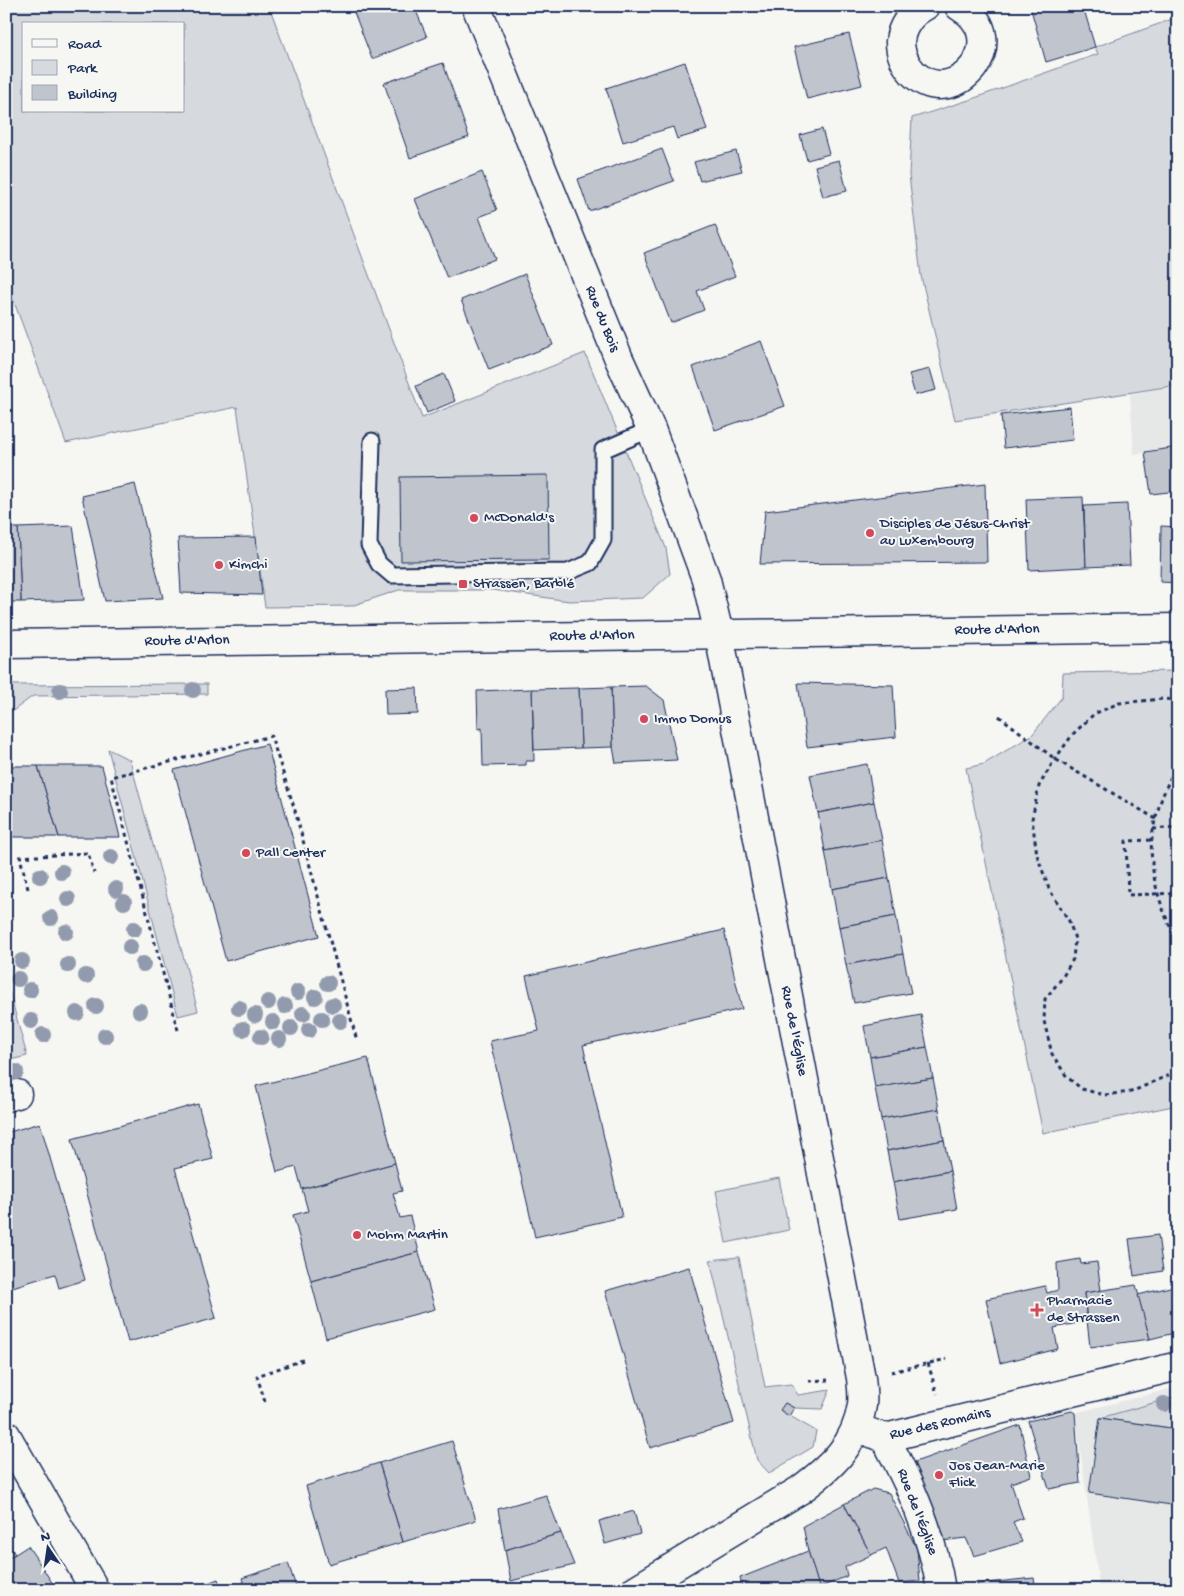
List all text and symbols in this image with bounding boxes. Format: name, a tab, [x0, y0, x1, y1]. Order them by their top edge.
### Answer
legend	[22, 22, 185, 112]
text: Road	[68, 36, 102, 54]
text: Park	[67, 60, 98, 78]
text: Building	[67, 86, 117, 104]
street label: Rue du Bois	[581, 283, 624, 355]
place label: McDonald's	[484, 509, 554, 527]
marker: McDonald's	[468, 512, 480, 524]
place label: Disciples de Jésus-Christ au Luxembourg	[879, 515, 1031, 550]
marker: Disciples de Jésus-Christ au Luxembourg	[864, 527, 876, 539]
place label: Kimchi	[229, 556, 268, 574]
marker: Kimchi	[213, 559, 225, 571]
place label: Strassen, Barblé	[473, 575, 574, 593]
marker: Strassen, Barblé	[457, 578, 469, 590]
street label: Route d'Arlon	[954, 620, 1040, 640]
street label: Route d'Arlon	[549, 626, 635, 646]
street label: Route d'Arlon	[144, 631, 230, 651]
place label: Immo Domus	[654, 710, 731, 728]
marker: Immo Domus	[638, 713, 650, 725]
place label: Pall Center	[255, 844, 327, 862]
marker: Pall Center	[240, 847, 252, 859]
street label: Rue de l'Église	[776, 985, 812, 1078]
place label: Mohm Martin	[367, 1226, 448, 1244]
marker: Mohm Martin	[351, 1229, 363, 1241]
place label: Pharmacie de Strassen	[1046, 1292, 1120, 1327]
marker: Pharmacie de Strassen	[1031, 1304, 1043, 1316]
street label: Rue des Romains	[888, 1404, 992, 1444]
place label: Jos Jean-Marie Flick	[948, 1457, 1045, 1492]
street label: Rue de l'Église	[892, 1466, 942, 1558]
marker: Jos Jean-Marie Flick	[933, 1469, 945, 1481]
north arrow	[22, 1524, 72, 1574]
text: N	[39, 1528, 52, 1547]

